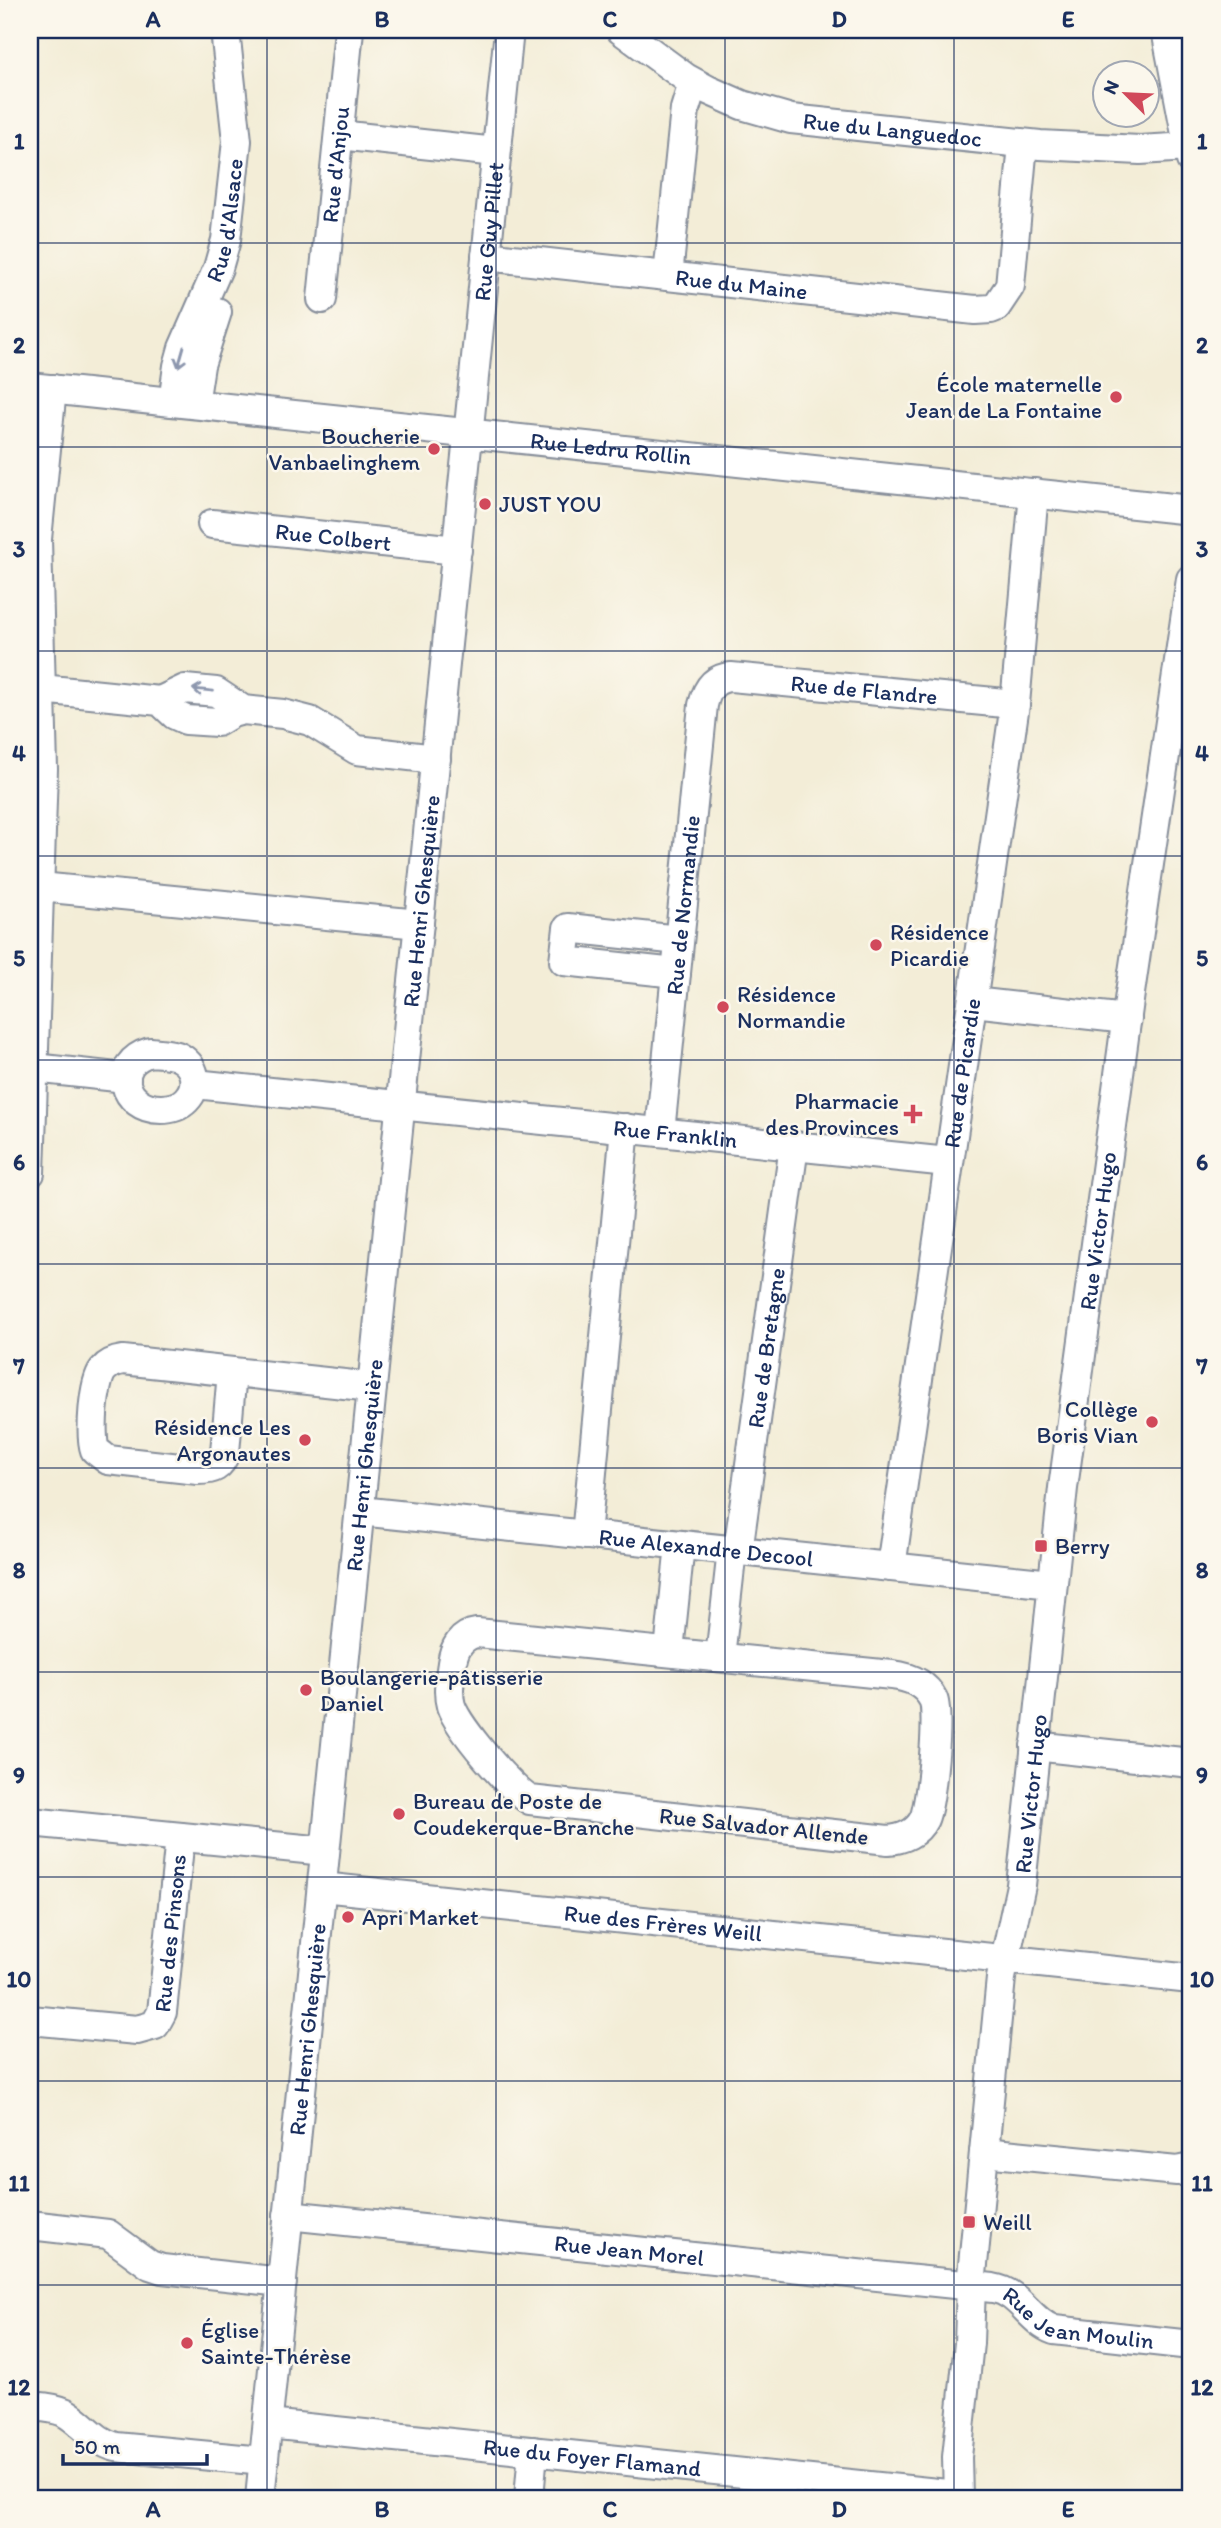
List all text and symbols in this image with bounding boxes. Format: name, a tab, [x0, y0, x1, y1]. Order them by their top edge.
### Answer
text: A	[145, 5, 161, 33]
text: B	[375, 5, 390, 33]
text: C	[603, 5, 618, 33]
text: D	[831, 5, 847, 33]
text: E	[1062, 5, 1075, 33]
north arrow	[1092, 60, 1162, 130]
text: N	[1098, 77, 1124, 98]
street label: Rue d'Anjou	[316, 105, 355, 224]
street label: Rue du Languedoc	[802, 106, 983, 153]
text: 1	[14, 127, 25, 155]
text: 1	[1197, 127, 1208, 155]
street label: Rue d'Alsace	[200, 157, 249, 286]
street label: Rue Guy Pillet	[468, 161, 510, 302]
street label: Rue du Maine	[674, 263, 809, 305]
text: 2	[13, 331, 26, 359]
text: 2	[1196, 331, 1209, 359]
one-way arrow	[173, 346, 186, 368]
place label: École maternelle Jean de La Fontaine	[906, 370, 1102, 424]
marker: École maternelle Jean de La Fontaine	[1108, 389, 1124, 405]
place label: Boucherie Vanbaelinghem	[268, 422, 420, 476]
street label: Rue Ledru Rollin	[529, 426, 693, 471]
marker: Boucherie Vanbaelinghem	[426, 441, 442, 457]
place label: JUST YOU	[499, 490, 601, 518]
marker: JUST YOU	[477, 496, 493, 512]
street label: Rue Colbert	[274, 517, 393, 557]
text: 3	[13, 535, 26, 563]
text: 3	[1196, 535, 1209, 563]
street label: Rue de Flandre	[789, 669, 939, 711]
one-way arrow	[192, 683, 215, 696]
text: 4	[12, 739, 26, 767]
text: 4	[1195, 739, 1209, 767]
street label: Rue Henri Ghesquière	[396, 794, 446, 1009]
street label: Rue de Normandie	[660, 814, 706, 996]
place label: Résidence Picardie	[890, 918, 989, 972]
marker: Résidence Picardie	[868, 937, 884, 953]
text: 5	[13, 944, 25, 972]
text: 5	[1196, 944, 1208, 972]
place label: Résidence Normandie	[737, 980, 846, 1034]
street label: Rue de Picardie	[937, 996, 987, 1150]
marker: Résidence Normandie	[715, 999, 731, 1015]
place label: Pharmacie des Provinces	[765, 1087, 899, 1141]
marker: Pharmacie des Provinces	[905, 1106, 921, 1122]
street label: Rue Franklin	[612, 1113, 739, 1154]
text: 6	[13, 1148, 25, 1176]
text: 6	[1196, 1148, 1208, 1176]
street label: Rue Victor Hugo	[1073, 1150, 1122, 1312]
street label: Rue de Bretagne	[741, 1266, 791, 1430]
text: 7	[12, 1352, 25, 1380]
text: 7	[1195, 1352, 1208, 1380]
street label: Rue Henri Ghesquière	[340, 1358, 389, 1573]
place label: Collège Boris Vian	[1037, 1395, 1138, 1449]
place label: Résidence Les Argonautes	[154, 1413, 291, 1467]
marker: Collège Boris Vian	[1144, 1414, 1160, 1430]
marker: Résidence Les Argonautes	[297, 1432, 313, 1448]
street label: Rue Alexandre Decool	[597, 1522, 815, 1573]
place label: Berry	[1055, 1532, 1110, 1560]
marker: Berry	[1033, 1538, 1049, 1554]
text: 8	[13, 1556, 26, 1584]
text: 8	[1196, 1556, 1209, 1584]
place label: Boulangerie-pâtisserie Daniel	[320, 1663, 543, 1717]
marker: Boulangerie-pâtisserie Daniel	[298, 1682, 314, 1698]
street label: Rue Victor Hugo	[1008, 1713, 1053, 1875]
text: 9	[13, 1761, 25, 1789]
text: 9	[1196, 1761, 1208, 1789]
place label: Bureau de Poste de Coudekerque-Branche	[413, 1787, 634, 1841]
street label: Rue Salvador Allende	[658, 1801, 870, 1851]
marker: Bureau de Poste de Coudekerque-Branche	[391, 1806, 407, 1822]
street label: Rue des Pinsons	[148, 1853, 192, 2014]
street label: Rue des Frères Weill	[563, 1899, 764, 1948]
place label: Apri Market	[362, 1903, 479, 1931]
marker: Apri Market	[340, 1909, 356, 1925]
street label: Rue Henri Ghesquière	[283, 1922, 332, 2137]
text: 10	[7, 1965, 31, 1993]
text: 10	[1190, 1965, 1214, 1993]
text: 11	[8, 2169, 30, 2197]
text: 11	[1191, 2169, 1213, 2197]
place label: Weill	[983, 2208, 1032, 2236]
marker: Weill	[961, 2214, 977, 2230]
street label: Rue Jean Morel	[553, 2229, 706, 2272]
street label: Rue Jean Moulin	[997, 2280, 1155, 2355]
place label: Église Sainte-Thérèse	[201, 2316, 351, 2370]
marker: Église Sainte-Thérèse	[179, 2335, 195, 2351]
text: 12	[8, 2373, 31, 2401]
text: 12	[1191, 2373, 1214, 2401]
scale bar	[63, 2423, 206, 2467]
street label: Rue du Foyer Flamand	[482, 2432, 703, 2483]
text: 50 m	[74, 2434, 121, 2459]
text: A	[145, 2495, 161, 2523]
text: B	[375, 2495, 390, 2523]
text: C	[603, 2495, 618, 2523]
text: D	[831, 2495, 847, 2523]
text: E	[1062, 2495, 1075, 2523]

